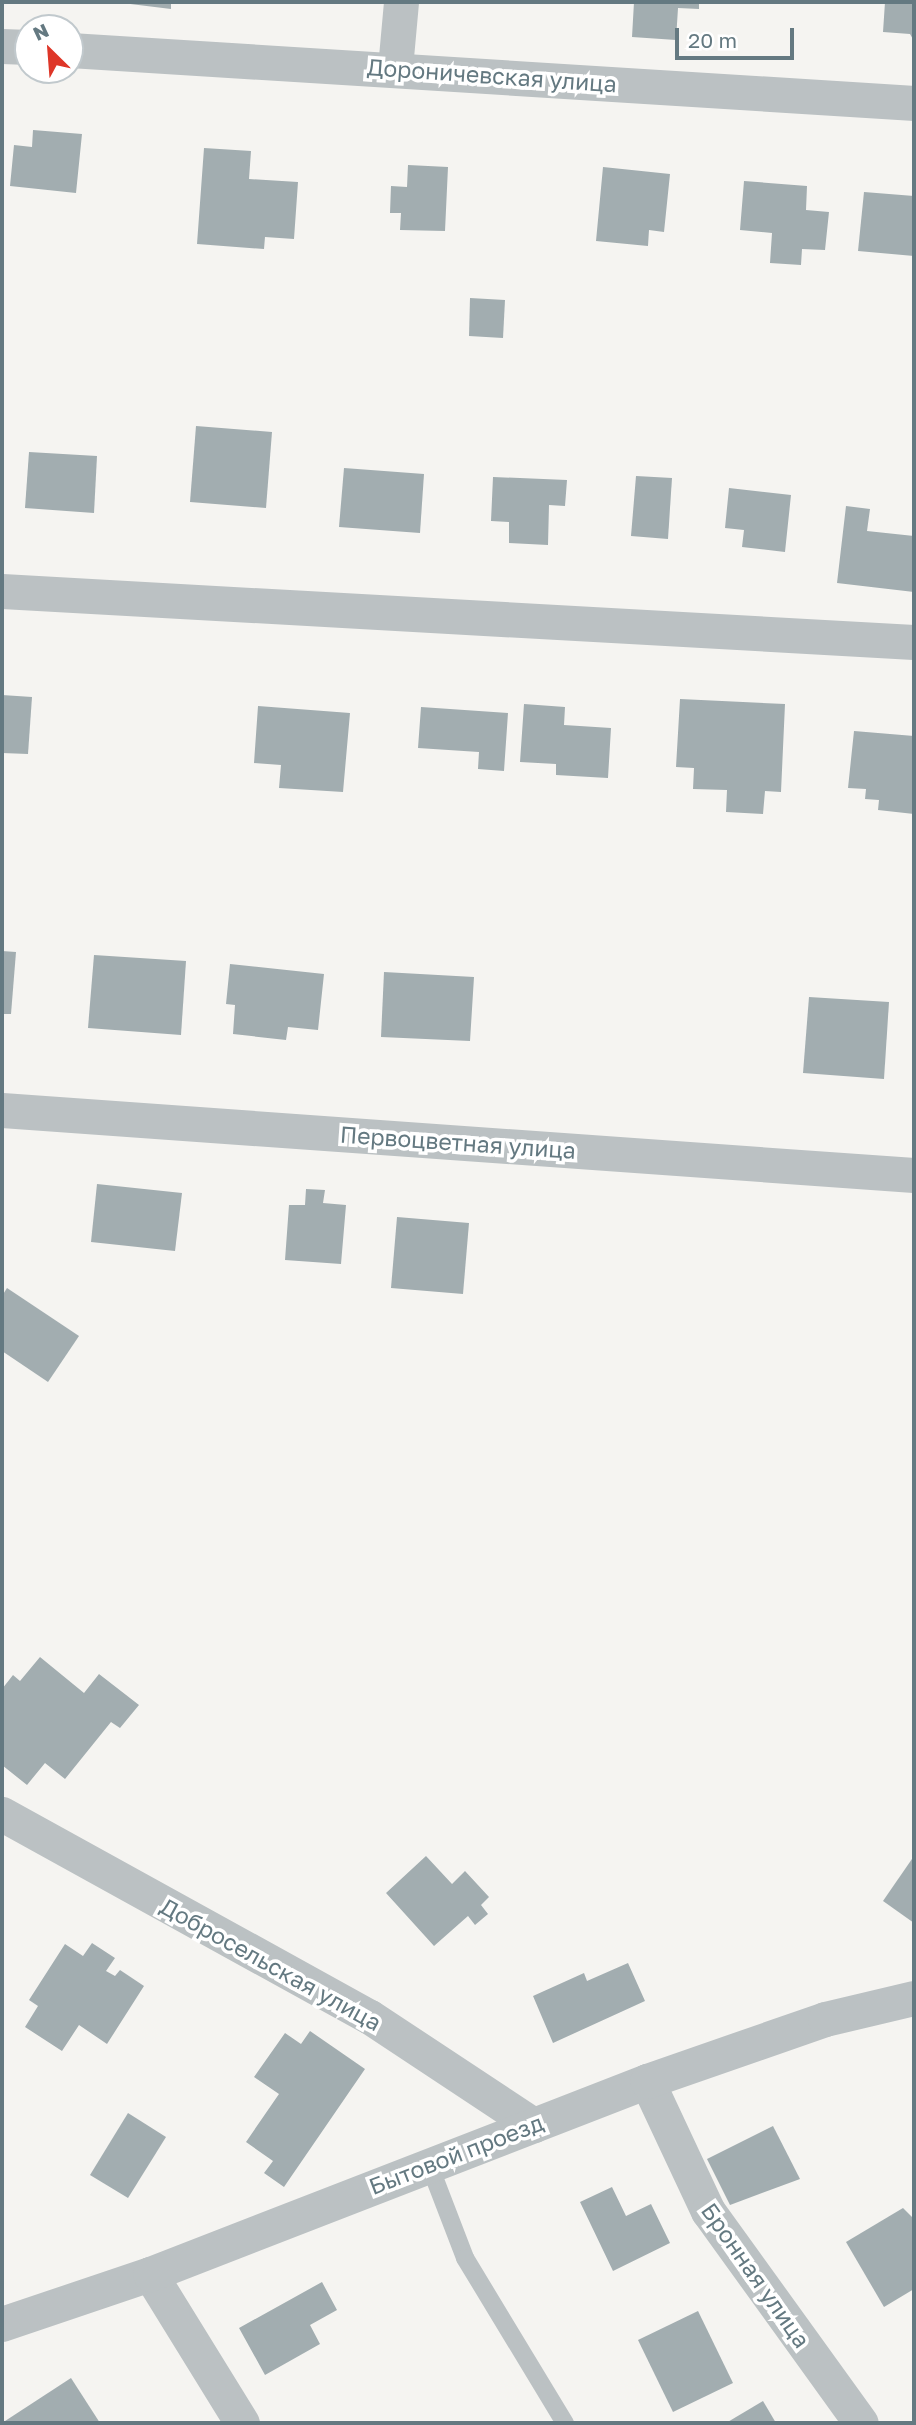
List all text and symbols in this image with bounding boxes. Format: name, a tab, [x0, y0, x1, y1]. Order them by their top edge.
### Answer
north arrow	[14, 14, 84, 84]
scale bar	[678, 14, 797, 58]
text: N	[29, 18, 52, 45]
text: 20 m	[688, 27, 737, 53]
street label: Дороничевская улица	[366, 53, 618, 97]
street label: Первоцветная улица	[339, 1120, 577, 1164]
street label: Добросельская улица	[156, 1892, 386, 2036]
street label: Бытовой проезд	[365, 2108, 547, 2200]
street label: Бронная улица	[696, 2197, 816, 2353]

